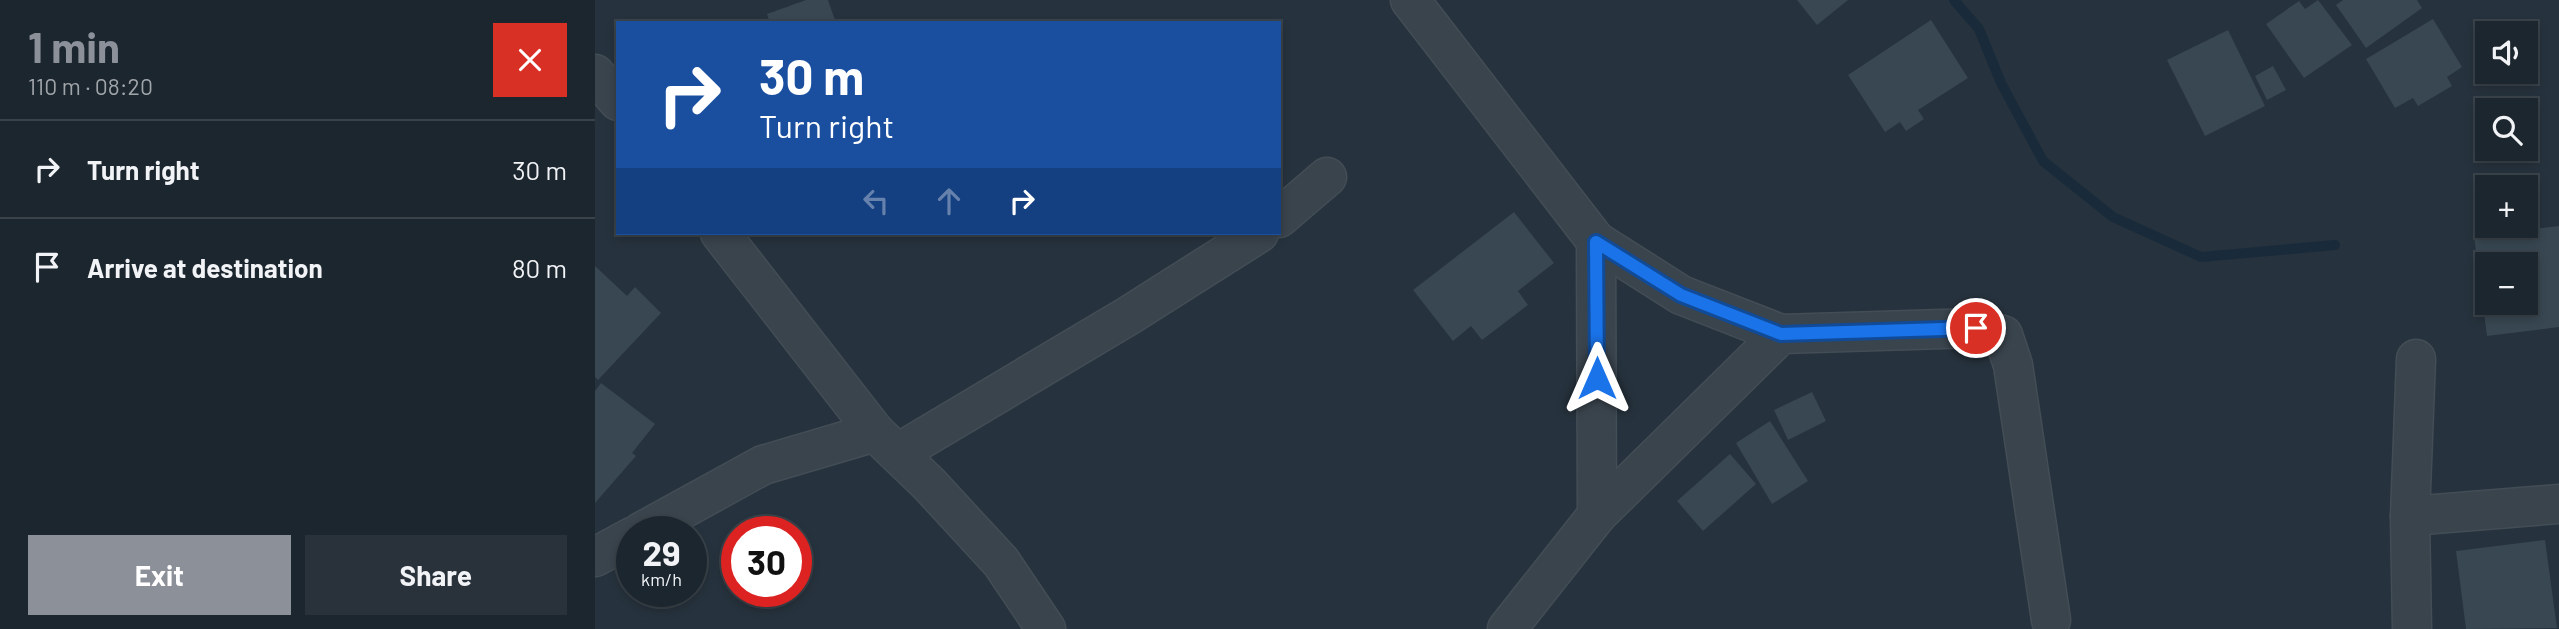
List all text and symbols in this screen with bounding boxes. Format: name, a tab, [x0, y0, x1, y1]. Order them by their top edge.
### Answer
text: 1 min	[28, 21, 120, 71]
map controls	[2475, 21, 2538, 315]
button: sound	[2475, 21, 2538, 84]
button: close	[493, 23, 567, 97]
text: 30 m	[759, 46, 864, 105]
icon: right	[644, 49, 735, 140]
text: 110 m · 08:20	[28, 72, 153, 100]
button: search	[2475, 98, 2538, 161]
text: Turn right	[759, 106, 894, 144]
icon: right	[28, 150, 66, 188]
text: Turn right	[87, 154, 200, 185]
text: 30 m	[512, 154, 567, 185]
button: +	[2475, 175, 2538, 238]
icon: left	[857, 182, 895, 220]
icon: ahead	[930, 182, 968, 220]
icon: right	[1003, 182, 1041, 220]
icon: arrive	[28, 248, 66, 286]
text: Arrive at destination	[87, 252, 323, 283]
text: 80 m	[512, 252, 567, 283]
button: −	[2475, 252, 2538, 315]
pin	[1946, 298, 2006, 358]
icon: arrive	[1957, 309, 1995, 347]
position arrow	[1560, 341, 1634, 415]
speed limit sign: 30	[721, 516, 812, 607]
text: 29	[642, 531, 681, 573]
button: Exit	[28, 535, 291, 615]
button: Share	[305, 535, 567, 615]
text: km/h	[641, 568, 682, 590]

